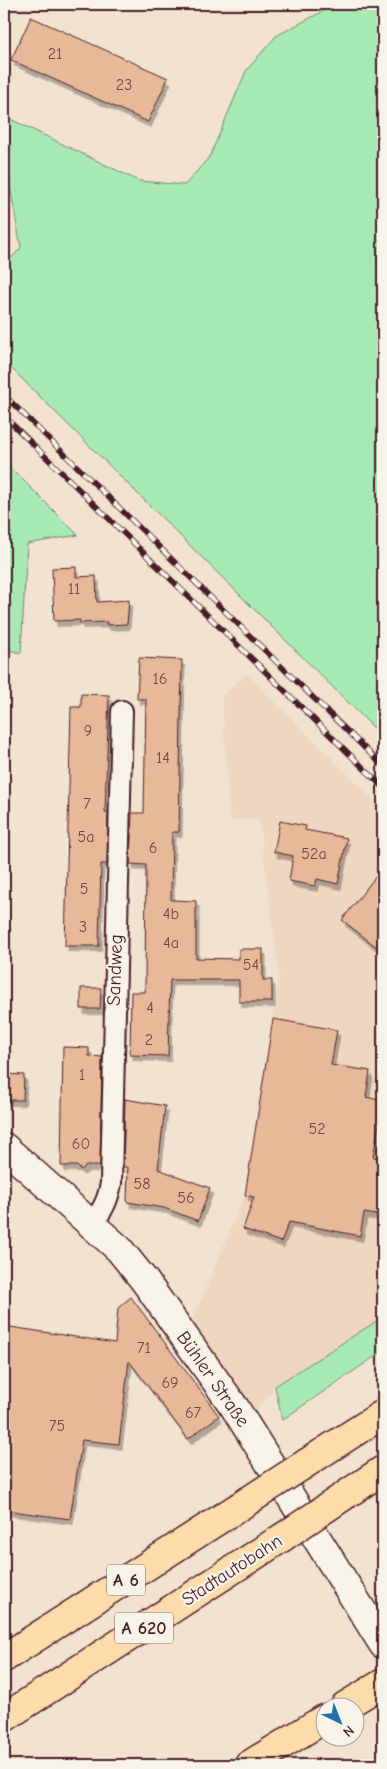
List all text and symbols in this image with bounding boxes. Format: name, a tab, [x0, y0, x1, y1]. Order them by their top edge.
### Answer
house number: 21	[48, 45, 62, 63]
house number: 23	[116, 76, 132, 94]
house number: 11	[68, 580, 80, 598]
house number: 16	[152, 670, 168, 688]
house number: 9	[84, 722, 92, 740]
house number: 14	[156, 749, 170, 767]
house number: 7	[83, 795, 91, 813]
house number: 5a	[78, 828, 94, 846]
house number: 6	[149, 839, 157, 857]
house number: 52a	[301, 845, 327, 863]
house number: 5	[80, 880, 88, 898]
house number: 4b	[163, 905, 179, 923]
house number: 3	[79, 918, 87, 936]
street label: Sandweg	[103, 934, 127, 1006]
house number: 4a	[163, 934, 179, 952]
house number: 54	[243, 956, 259, 974]
house number: 4	[146, 999, 154, 1017]
house number: 2	[145, 1031, 153, 1049]
house number: 1	[79, 1066, 85, 1084]
house number: 52	[308, 1120, 326, 1138]
house number: 60	[72, 1135, 90, 1153]
house number: 58	[134, 1175, 150, 1193]
house number: 56	[177, 1189, 195, 1207]
street label: Bühler Straße	[172, 1327, 254, 1431]
house number: 71	[137, 1339, 151, 1357]
house number: 69	[161, 1374, 179, 1392]
house number: 67	[185, 1404, 202, 1422]
house number: 75	[49, 1417, 65, 1435]
street label: Stadtautobahn	[178, 1529, 286, 1611]
road number: A 6	[107, 1564, 145, 1596]
road number: A 620	[115, 1612, 173, 1644]
north arrow	[314, 1696, 364, 1746]
text: N	[339, 1722, 358, 1740]

